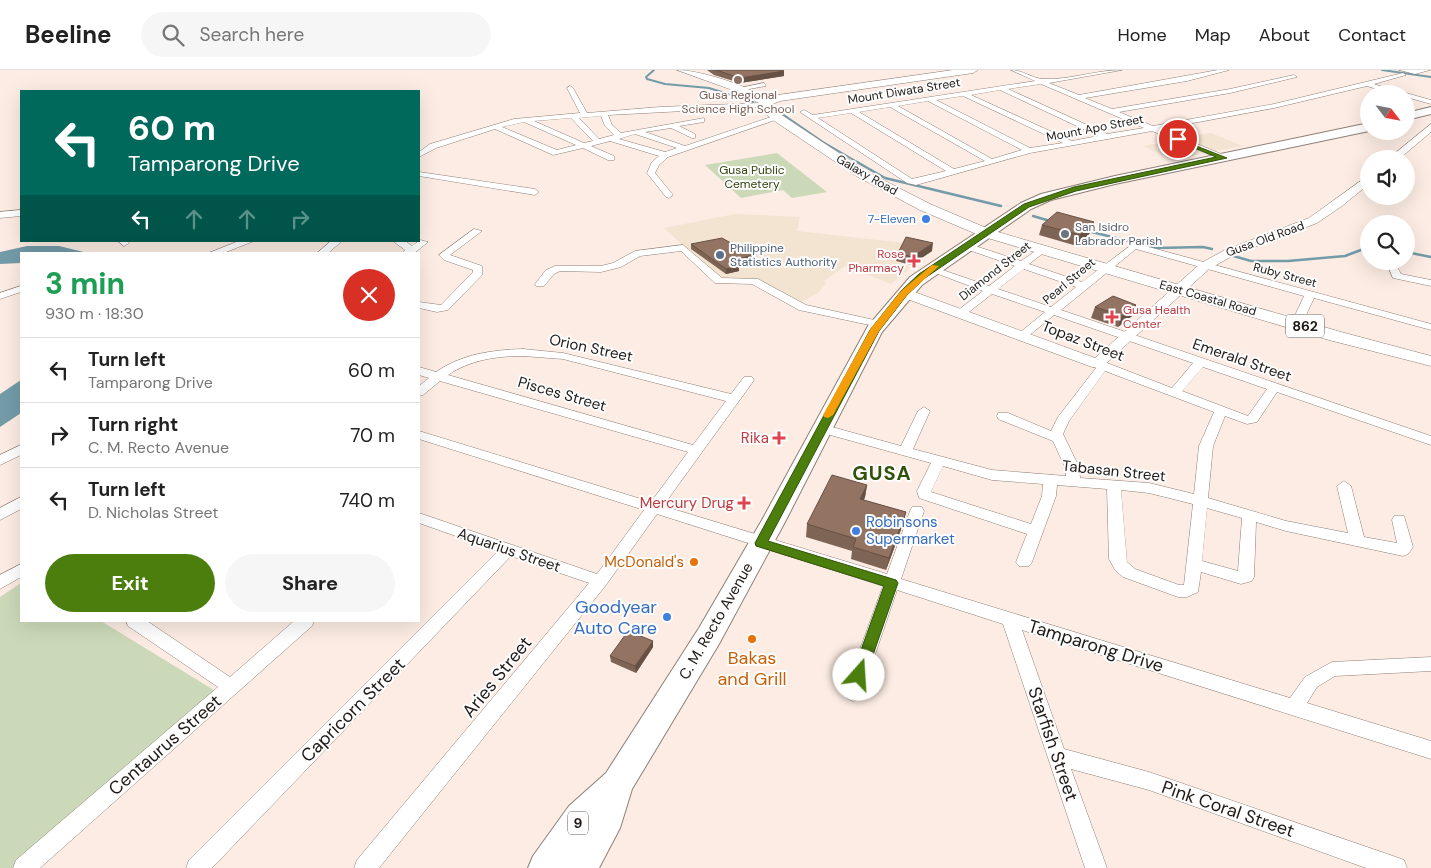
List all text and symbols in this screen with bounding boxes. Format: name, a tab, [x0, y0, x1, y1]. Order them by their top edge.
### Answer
search box	[141, 12, 491, 57]
text: Beeline	[25, 19, 111, 50]
icon: search	[159, 21, 187, 49]
text: Search here	[199, 22, 304, 47]
text: Home	[1117, 23, 1167, 47]
text: Map	[1195, 23, 1231, 47]
text: About	[1259, 23, 1310, 47]
text: Contact	[1338, 23, 1406, 47]
marker: Gusa Regional Science High School	[732, 74, 744, 86]
street label: Mount Diwata Street	[847, 74, 962, 108]
north arrow	[1360, 85, 1415, 140]
map controls	[1360, 85, 1415, 270]
place label: Gusa Regional Science High School	[682, 87, 794, 117]
text: 60 m	[128, 105, 216, 151]
icon: left	[45, 110, 110, 175]
street label: Mount Apo Street	[1045, 111, 1145, 145]
pin	[1157, 118, 1199, 160]
icon: arrive	[1164, 125, 1192, 153]
text: Tamparong Drive	[128, 149, 300, 178]
button: sound	[1360, 150, 1415, 205]
street label: Galaxy Road	[833, 151, 901, 199]
park label: Gusa Public Cemetery	[719, 162, 785, 192]
icon: left	[127, 205, 155, 233]
icon: ahead	[180, 205, 208, 233]
icon: ahead	[233, 205, 261, 233]
icon: right	[286, 205, 314, 233]
place label: 7-Eleven	[868, 211, 916, 227]
marker: 7-Eleven	[920, 213, 932, 225]
button: search	[1360, 215, 1415, 270]
street label: Gusa Old Road	[1224, 217, 1306, 261]
place label: San Isidro Labrador Parish	[1075, 219, 1162, 249]
marker: San Isidro Labrador Parish	[1059, 228, 1071, 240]
street label: Diamond Street	[956, 238, 1034, 304]
place label: Philippine Statistics Authority	[730, 240, 837, 270]
place label: Rose Pharmacy	[848, 246, 904, 276]
marker: Philippine Statistics Authority	[714, 249, 726, 261]
street label: Pearl Street	[1039, 254, 1099, 308]
marker: Rose Pharmacy	[908, 255, 920, 267]
street label: Ruby Street	[1252, 259, 1319, 291]
text: 3 min	[45, 264, 125, 303]
button: close	[343, 269, 395, 321]
street label: East Coastal Road	[1158, 277, 1258, 319]
place label: Gusa Health Center	[1123, 302, 1191, 332]
text: 930 m · 18:30	[45, 303, 144, 324]
marker: Gusa Health Center	[1105, 310, 1119, 324]
road number: 862	[1286, 315, 1324, 338]
street label: Topaz Street	[1039, 316, 1127, 366]
street label: Orion Street	[547, 329, 635, 367]
street label: Emerald Street	[1190, 334, 1294, 386]
text: Turn left	[88, 347, 166, 372]
icon: left	[45, 356, 73, 384]
text: 60 m	[348, 358, 395, 383]
text: Tamparong Drive	[88, 372, 213, 393]
street label: Pisces Street	[516, 372, 609, 416]
text: Turn right	[88, 412, 178, 437]
icon: right	[45, 421, 73, 449]
text: 70 m	[350, 423, 395, 448]
place label: Rika	[741, 428, 769, 448]
marker: Rika	[773, 432, 785, 444]
text: C. M. Recto Avenue	[88, 437, 229, 458]
street label: Tabasan Street	[1061, 456, 1167, 486]
district label: GUSA	[852, 460, 912, 486]
text: Turn left	[88, 477, 166, 502]
icon: left	[45, 486, 73, 514]
text: 740 m	[339, 488, 395, 513]
place label: Mercury Drug	[640, 493, 734, 513]
marker: Mercury Drug	[738, 497, 750, 509]
text: D. Nicholas Street	[88, 502, 219, 523]
place label: Robinsons Supermarket	[866, 512, 955, 549]
street label: Aquarius Street	[455, 523, 563, 577]
marker: Robinsons Supermarket	[850, 525, 862, 537]
place label: McDonald's	[604, 552, 684, 572]
button: Exit	[45, 554, 215, 612]
button: Share	[225, 554, 395, 612]
marker: McDonald's	[688, 556, 700, 568]
street label: C. M. Recto Avenue	[674, 559, 758, 683]
place label: Goodyear Auto Care	[573, 595, 657, 640]
marker: Goodyear Auto Care	[661, 611, 673, 623]
street label: Tamparong Drive	[1025, 614, 1167, 678]
street label: Aries Street	[457, 631, 537, 723]
marker: Bakas and Grill	[746, 633, 758, 645]
place label: Bakas and Grill	[718, 646, 786, 691]
position arrow	[832, 648, 884, 700]
street label: Capricorn Street	[295, 652, 411, 768]
street label: Starfish Street	[1022, 684, 1084, 804]
street label: Centaurus Street	[103, 689, 227, 801]
street label: Pink Coral Street	[1158, 775, 1298, 843]
road number: 9	[568, 811, 588, 834]

